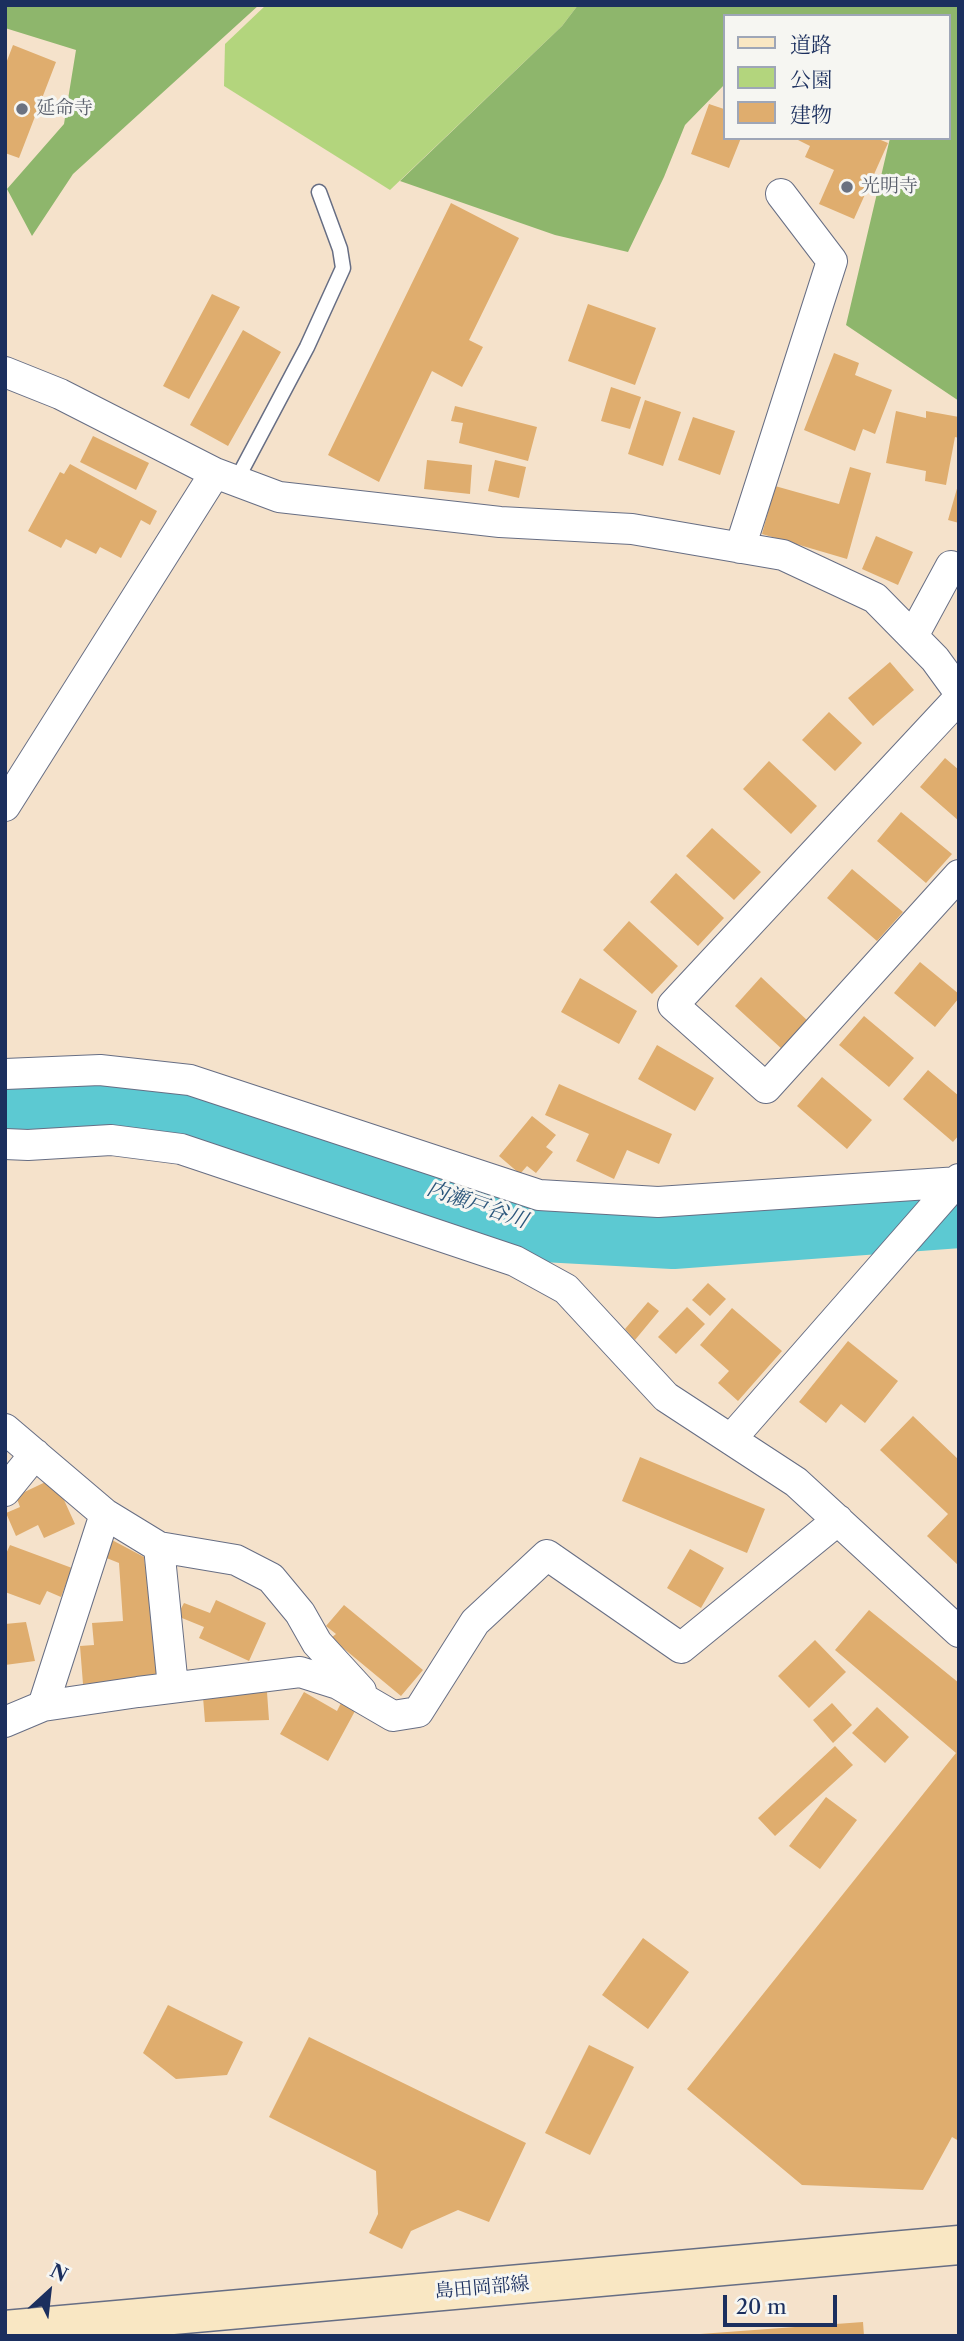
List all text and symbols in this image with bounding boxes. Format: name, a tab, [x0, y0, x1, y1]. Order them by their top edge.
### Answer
legend	[722, 14, 950, 140]
text: 道路	[790, 32, 832, 57]
text: 公園	[790, 67, 832, 92]
place label: 延命寺	[36, 98, 93, 120]
marker: 延命寺	[14, 101, 30, 117]
text: 建物	[790, 102, 832, 127]
place label: 光明寺	[861, 176, 918, 198]
marker: 光明寺	[839, 179, 855, 195]
water label: 内瀬戸谷川	[423, 1176, 531, 1234]
north arrow	[14, 2257, 84, 2327]
text: N	[46, 2259, 71, 2287]
street label: 島田岡部線	[434, 2273, 530, 2303]
scale bar	[726, 2282, 840, 2326]
text: 20 m	[736, 2294, 787, 2319]

